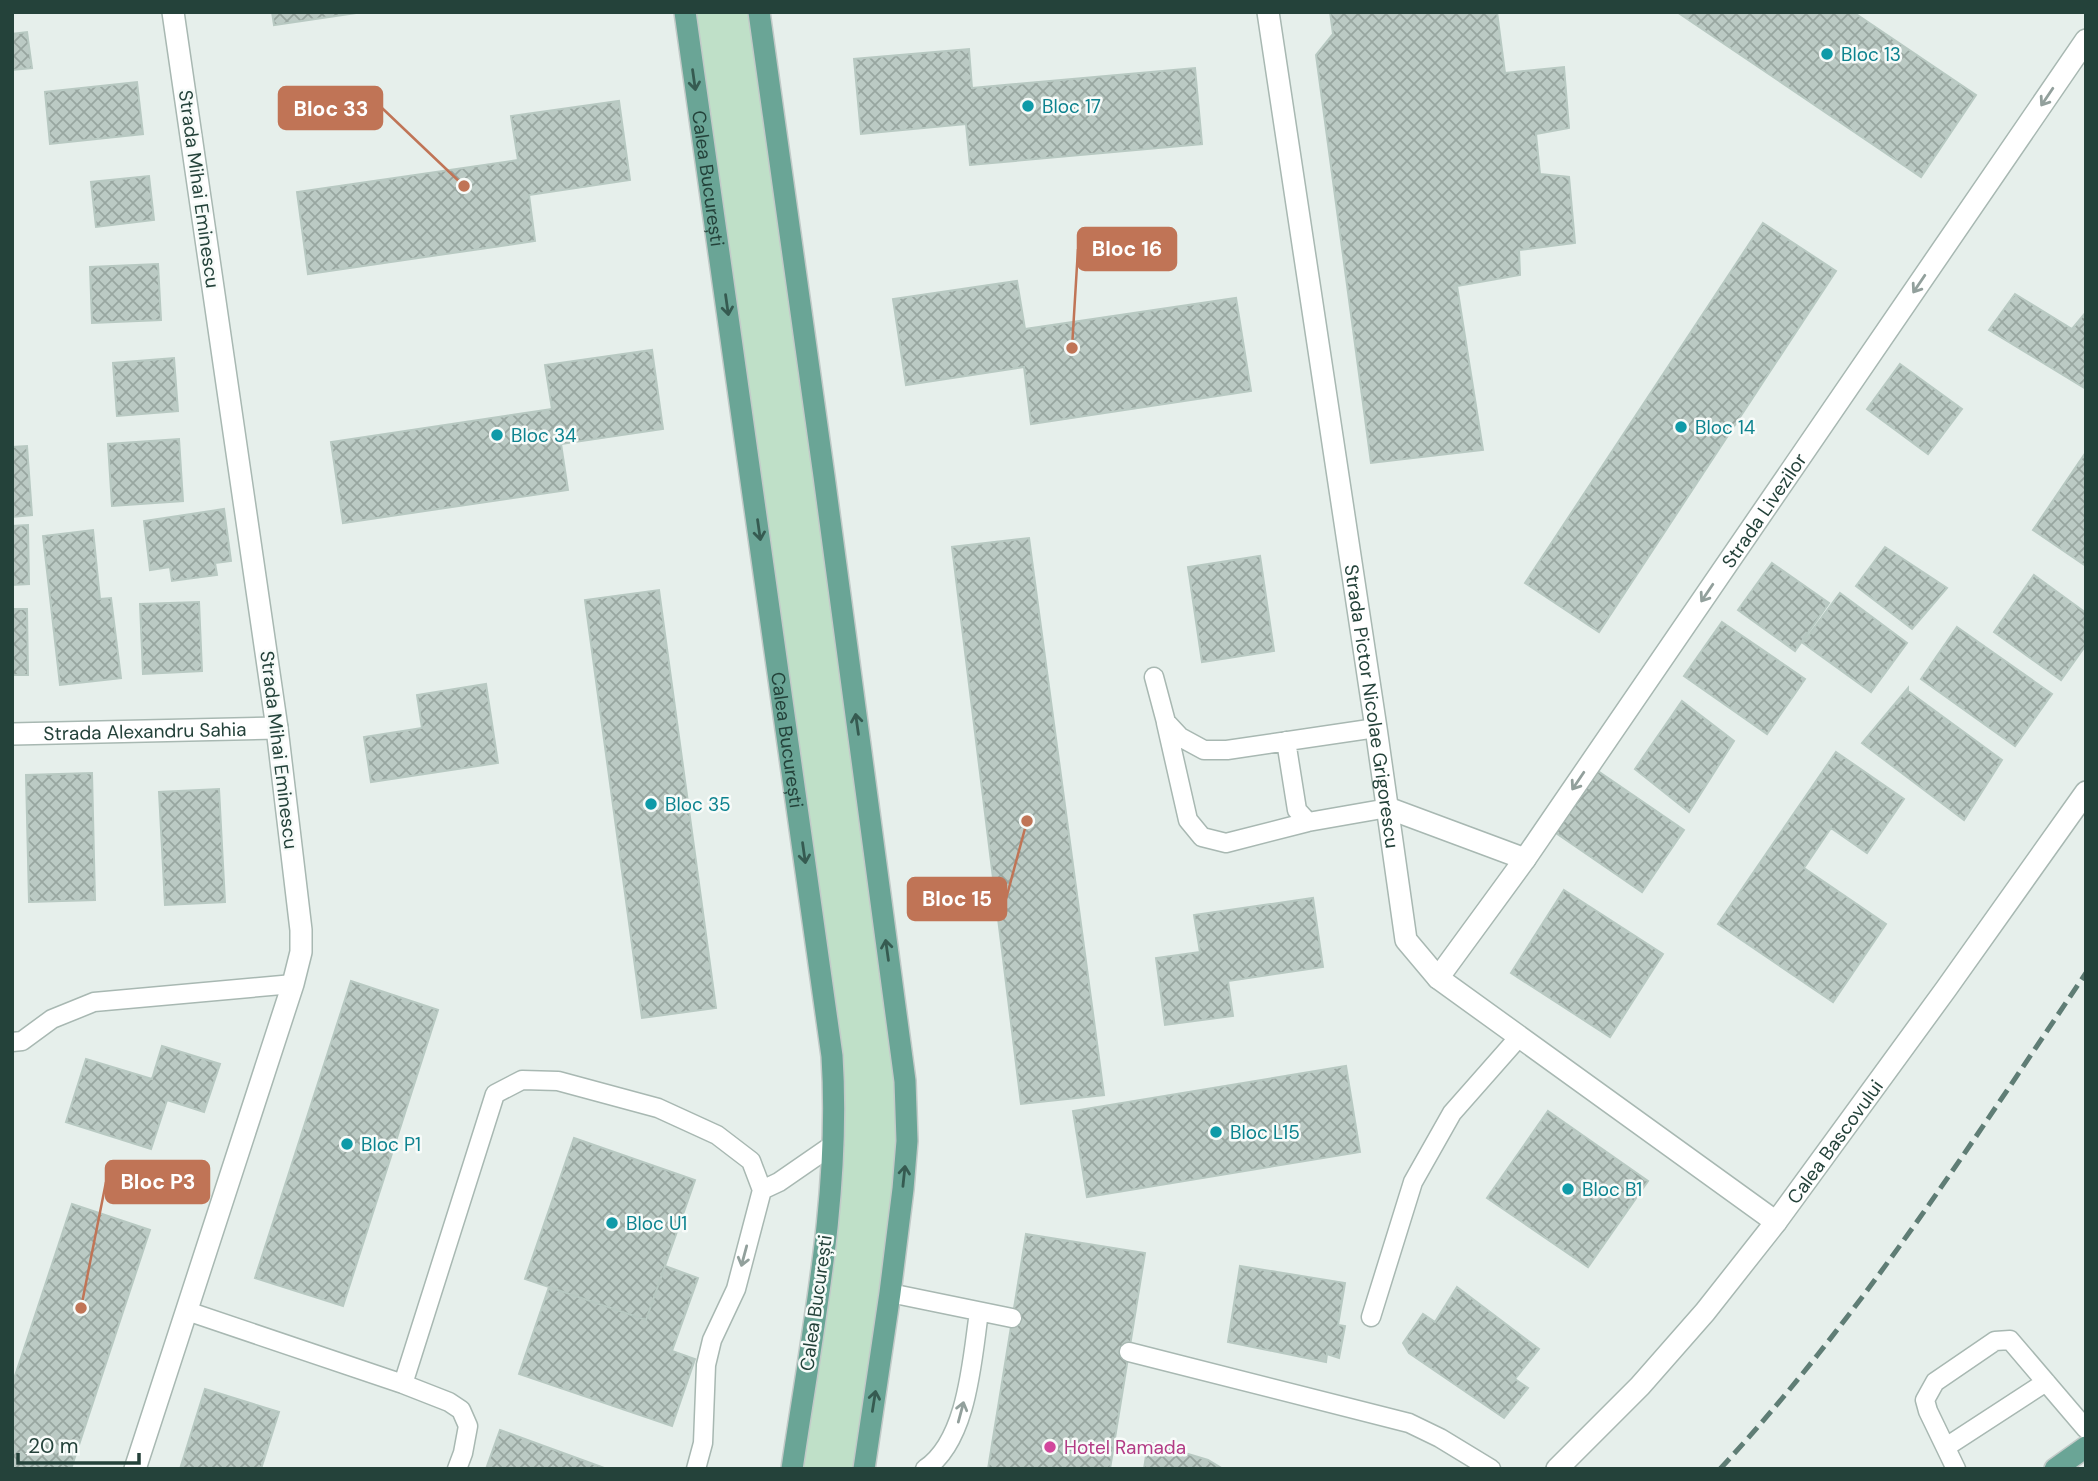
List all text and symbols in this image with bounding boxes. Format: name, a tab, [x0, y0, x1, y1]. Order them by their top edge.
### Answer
place label: Bloc 13	[1841, 42, 1901, 67]
marker: Bloc 13	[1819, 46, 1835, 62]
one-way arrow	[688, 68, 701, 91]
one-way arrow	[2040, 86, 2054, 106]
callout: Bloc 33	[279, 87, 382, 129]
street label: Strada Mihai Eminescu	[173, 88, 225, 290]
place label: Bloc 17	[1042, 94, 1101, 119]
text: Bloc 33	[294, 95, 368, 123]
marker: Bloc 17	[1020, 98, 1036, 114]
street label: Calea București	[686, 109, 730, 248]
callout: Bloc 16	[1078, 228, 1176, 270]
text: Bloc 16	[1092, 235, 1162, 263]
one-way arrow	[1912, 274, 1926, 293]
one-way arrow	[720, 293, 733, 316]
place label: Bloc 14	[1695, 415, 1755, 440]
marker: Bloc 14	[1673, 419, 1689, 435]
place label: Bloc 34	[511, 423, 577, 448]
marker: Bloc 34	[489, 427, 505, 443]
street label: Strada Livezilor	[1716, 448, 1812, 573]
one-way arrow	[752, 518, 765, 541]
street label: Strada Pictor Nicolae Grigorescu	[1339, 563, 1405, 850]
one-way arrow	[1700, 583, 1714, 602]
street label: Strada Mihai Eminescu	[254, 649, 304, 851]
street label: Calea București	[766, 670, 809, 809]
one-way arrow	[851, 713, 864, 736]
street label: Strada Alexandru Sahia	[43, 716, 247, 746]
one-way arrow	[1571, 771, 1585, 790]
place label: Bloc 35	[665, 792, 731, 817]
marker: Bloc 35	[643, 796, 659, 812]
one-way arrow	[798, 841, 811, 863]
callout: Bloc 15	[908, 878, 1006, 920]
text: Bloc 15	[922, 885, 992, 913]
one-way arrow	[881, 939, 894, 961]
street label: Calea Bascovului	[1781, 1074, 1888, 1209]
place label: Bloc L15	[1230, 1120, 1300, 1145]
marker: Bloc L15	[1208, 1124, 1224, 1140]
place label: Bloc P1	[361, 1132, 421, 1157]
marker: Bloc P1	[339, 1136, 355, 1152]
callout: Bloc P3	[106, 1161, 209, 1203]
one-way arrow	[898, 1165, 911, 1188]
text: Bloc P3	[120, 1168, 196, 1196]
place label: Bloc B1	[1582, 1177, 1642, 1202]
marker: Bloc B1	[1560, 1181, 1576, 1197]
place label: Bloc U1	[626, 1211, 687, 1236]
marker: Bloc U1	[604, 1215, 620, 1231]
street label: Calea București	[794, 1233, 838, 1373]
one-way arrow	[737, 1245, 750, 1267]
one-way arrow	[868, 1390, 881, 1413]
one-way arrow	[955, 1401, 968, 1423]
scale bar	[18, 1422, 138, 1466]
text: 20 m	[28, 1432, 79, 1460]
place label: Hotel Ramada	[1064, 1435, 1186, 1460]
marker: Hotel Ramada	[1042, 1439, 1058, 1455]

